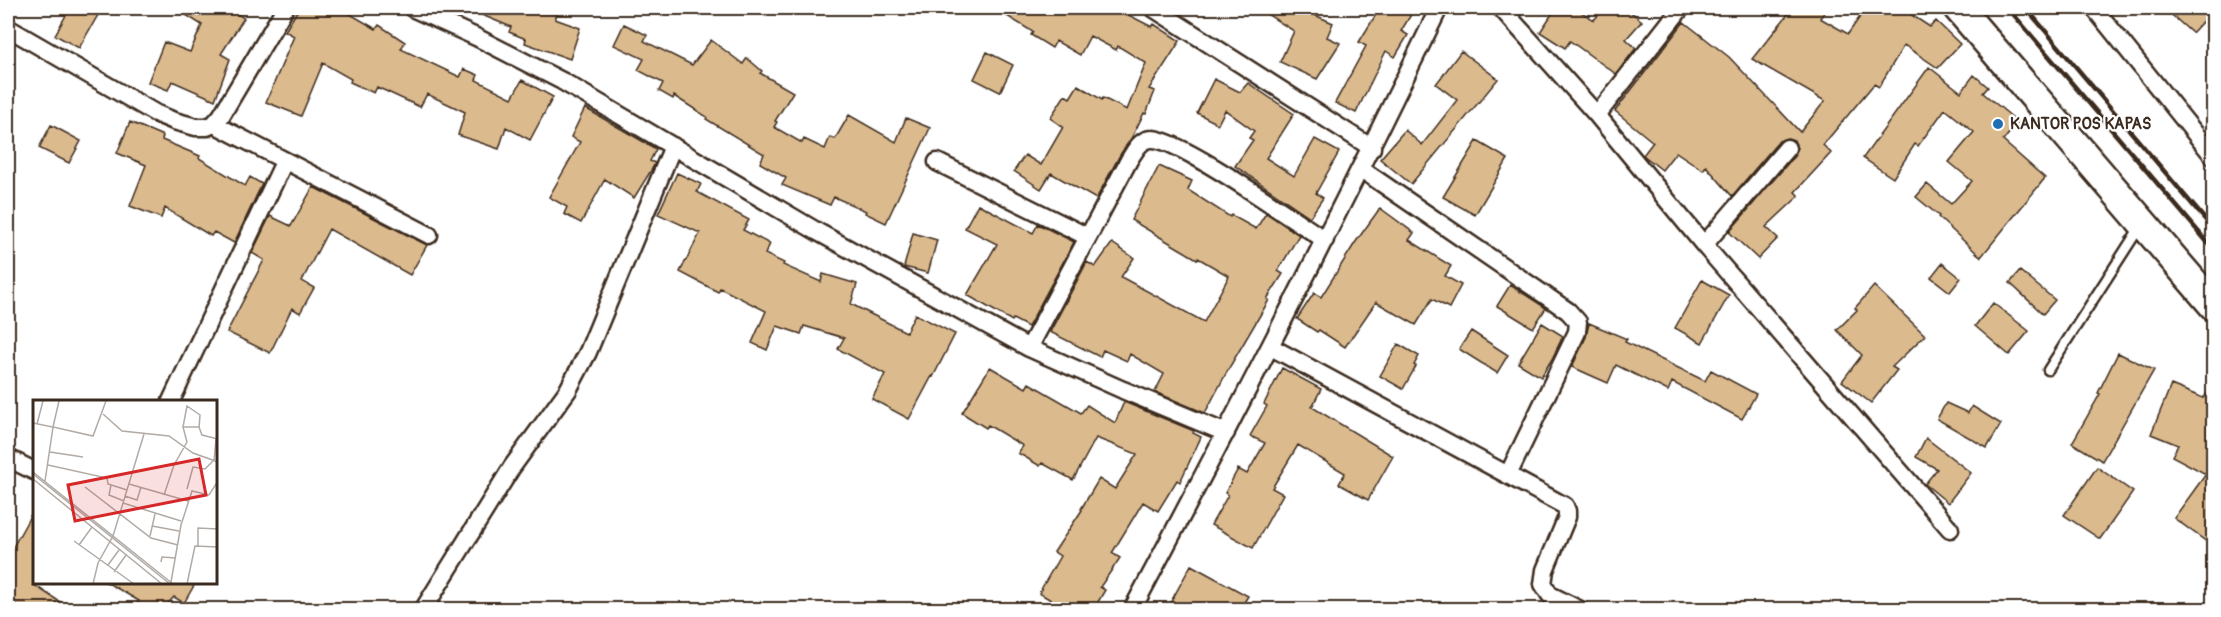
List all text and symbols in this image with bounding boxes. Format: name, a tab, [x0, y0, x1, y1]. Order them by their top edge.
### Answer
place label: KANTOR POS KAPAS	[2010, 114, 2151, 134]
marker: KANTOR POS KAPAS	[1991, 117, 2005, 131]
inset map	[33, 400, 218, 584]

